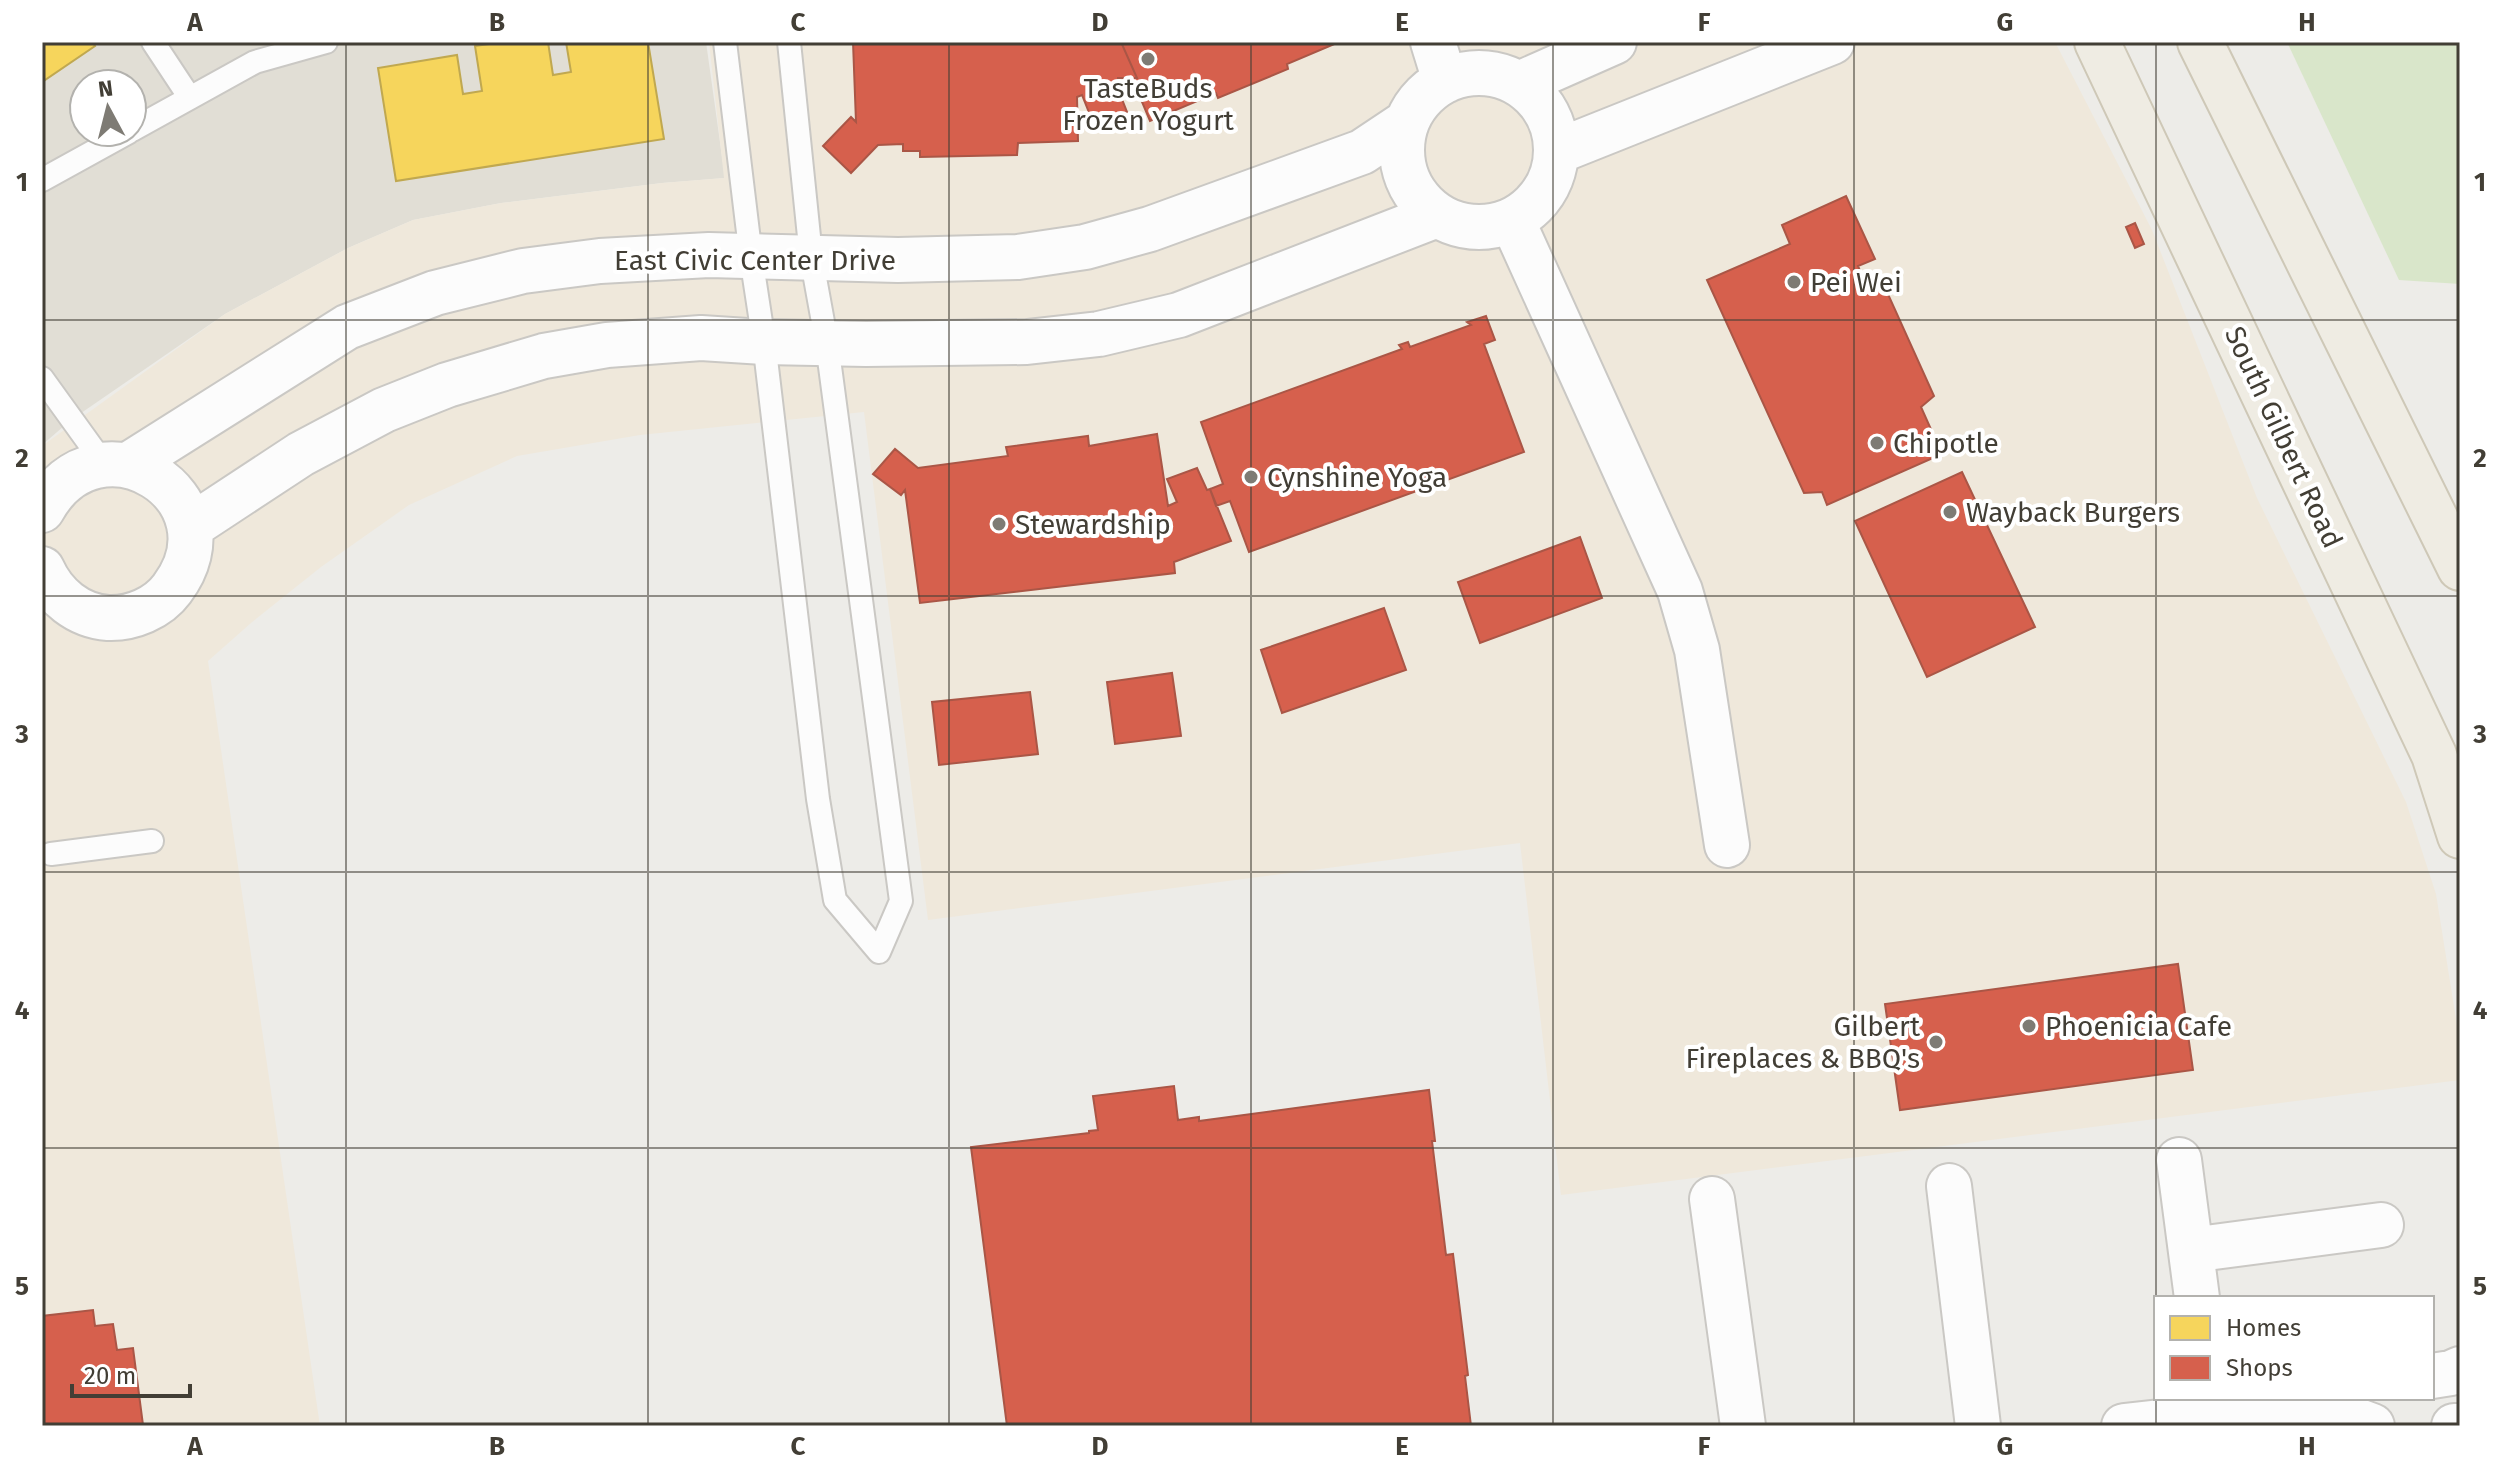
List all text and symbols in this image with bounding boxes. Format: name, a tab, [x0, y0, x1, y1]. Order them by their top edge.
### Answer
text: A	[186, 7, 203, 38]
text: B	[489, 7, 505, 38]
text: C	[791, 7, 806, 38]
text: D	[1092, 7, 1109, 38]
text: E	[1395, 7, 1409, 38]
text: F	[1698, 7, 1711, 38]
text: G	[1997, 7, 2013, 38]
text: H	[2298, 7, 2316, 38]
marker: TasteBuds Frozen Yogurt	[1139, 50, 1157, 68]
north arrow	[68, 68, 148, 148]
place label: TasteBuds Frozen Yogurt	[1062, 72, 1235, 137]
text: N	[97, 74, 115, 103]
text: 1	[16, 167, 28, 198]
text: 1	[2474, 167, 2486, 198]
street label: East Civic Center Drive	[614, 244, 896, 277]
place label: Pei Wei	[1810, 266, 1902, 299]
marker: Pei Wei	[1785, 273, 1803, 291]
street label: South Gilbert Road	[2218, 321, 2349, 553]
place label: Chipotle	[1893, 427, 1999, 460]
marker: Chipotle	[1868, 434, 1886, 452]
text: 2	[15, 443, 29, 474]
text: 2	[2473, 443, 2487, 474]
place label: Cynshine Yoga	[1267, 461, 1447, 494]
marker: Cynshine Yoga	[1242, 468, 1260, 486]
place label: Wayback Burgers	[1966, 496, 2180, 529]
marker: Wayback Burgers	[1941, 503, 1959, 521]
place label: Stewardship	[1015, 508, 1171, 541]
marker: Stewardship	[990, 515, 1008, 533]
text: 3	[14, 719, 29, 750]
text: 3	[2472, 719, 2487, 750]
text: 4	[15, 995, 30, 1026]
text: 4	[2473, 995, 2488, 1026]
place label: Gilbert Fireplaces & BBQ's	[1685, 1010, 1921, 1075]
place label: Phoenicia Cafe	[2045, 1010, 2232, 1043]
marker: Phoenicia Cafe	[2020, 1017, 2038, 1035]
marker: Gilbert Fireplaces & BBQ's	[1927, 1033, 1945, 1051]
text: 5	[15, 1271, 29, 1302]
text: 5	[2473, 1271, 2487, 1302]
legend	[2154, 1296, 2434, 1400]
text: Homes	[2226, 1314, 2301, 1342]
scale bar	[72, 1348, 190, 1398]
text: Shops	[2226, 1354, 2293, 1382]
text: 20 m	[84, 1362, 136, 1390]
text: A	[186, 1431, 203, 1462]
text: B	[489, 1431, 505, 1462]
text: C	[791, 1431, 806, 1462]
text: D	[1092, 1431, 1109, 1462]
text: E	[1395, 1431, 1409, 1462]
text: F	[1698, 1431, 1711, 1462]
text: G	[1997, 1431, 2013, 1462]
text: H	[2298, 1431, 2316, 1462]

